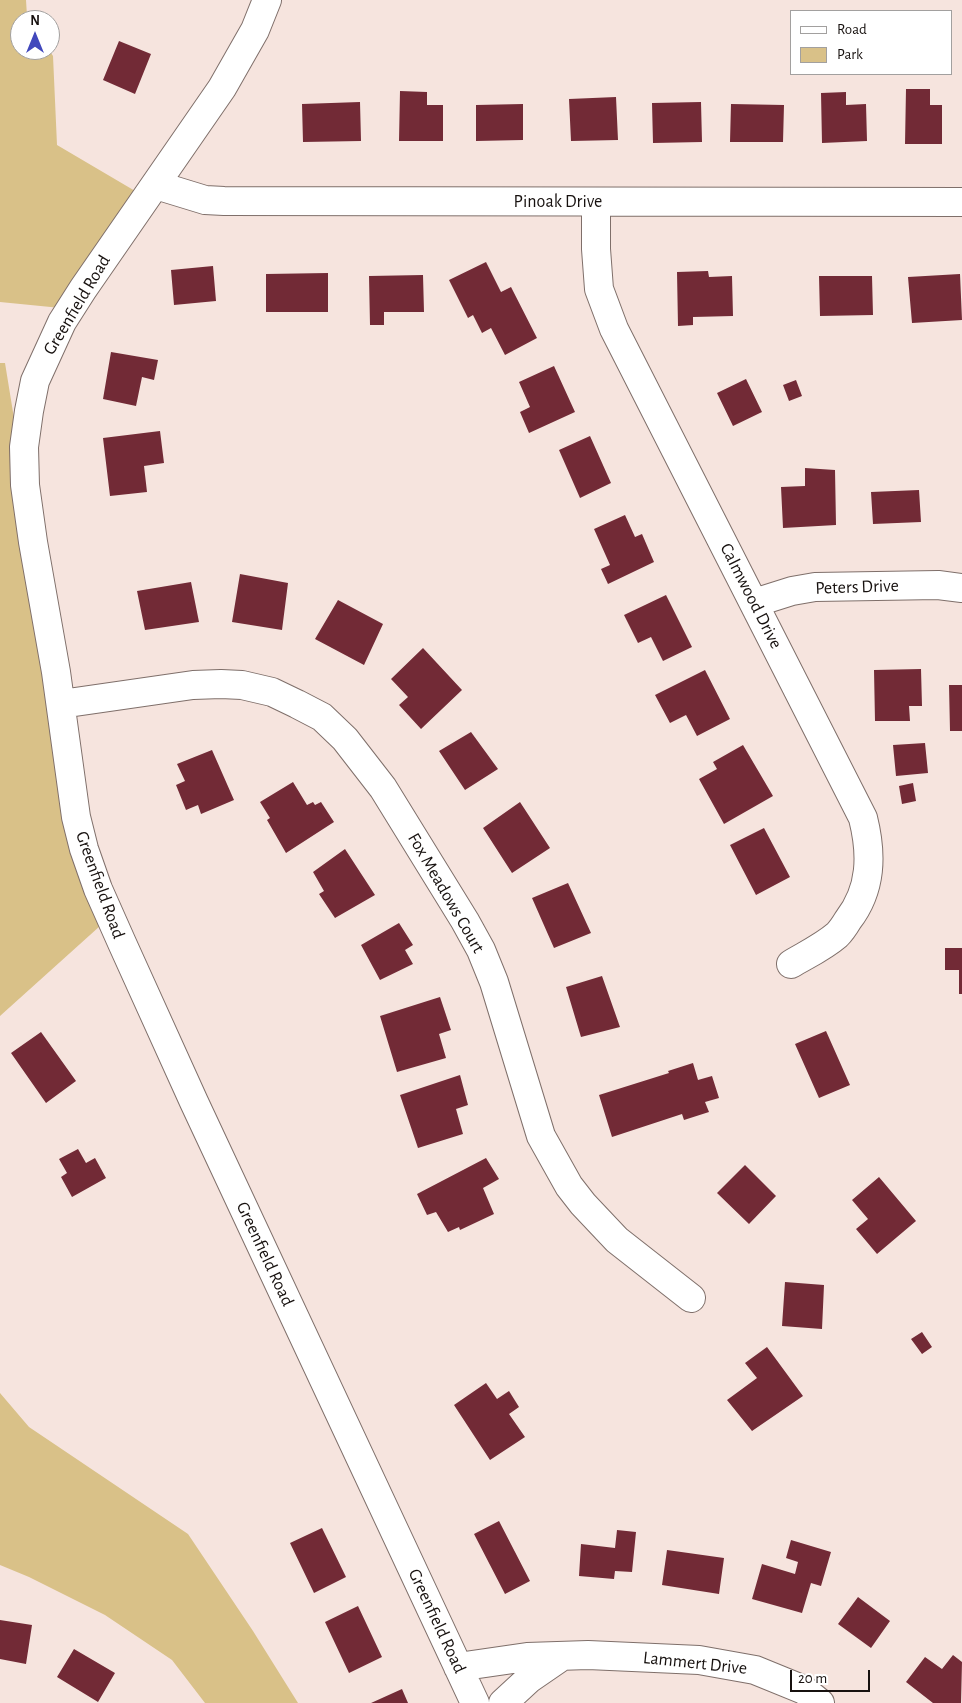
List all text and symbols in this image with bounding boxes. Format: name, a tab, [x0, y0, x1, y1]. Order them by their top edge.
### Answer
north arrow	[10, 10, 60, 60]
legend	[790, 10, 952, 75]
text: N	[30, 14, 40, 28]
text: Road	[837, 22, 867, 37]
text: Park	[837, 47, 863, 62]
street label: Pinoak Drive	[514, 191, 602, 213]
street label: Greenfield Road	[39, 251, 115, 359]
street label: Calmwood Drive	[715, 540, 787, 652]
street label: Peters Drive	[815, 575, 899, 599]
street label: Greenfield Road	[71, 828, 129, 942]
street label: Fox Meadows Court	[403, 829, 489, 957]
street label: Greenfield Road	[231, 1198, 299, 1310]
street label: Greenfield Road	[403, 1565, 471, 1677]
street label: Lammert Drive	[642, 1647, 748, 1679]
scale bar	[792, 1660, 872, 1692]
text: 20 m	[798, 1671, 827, 1686]

